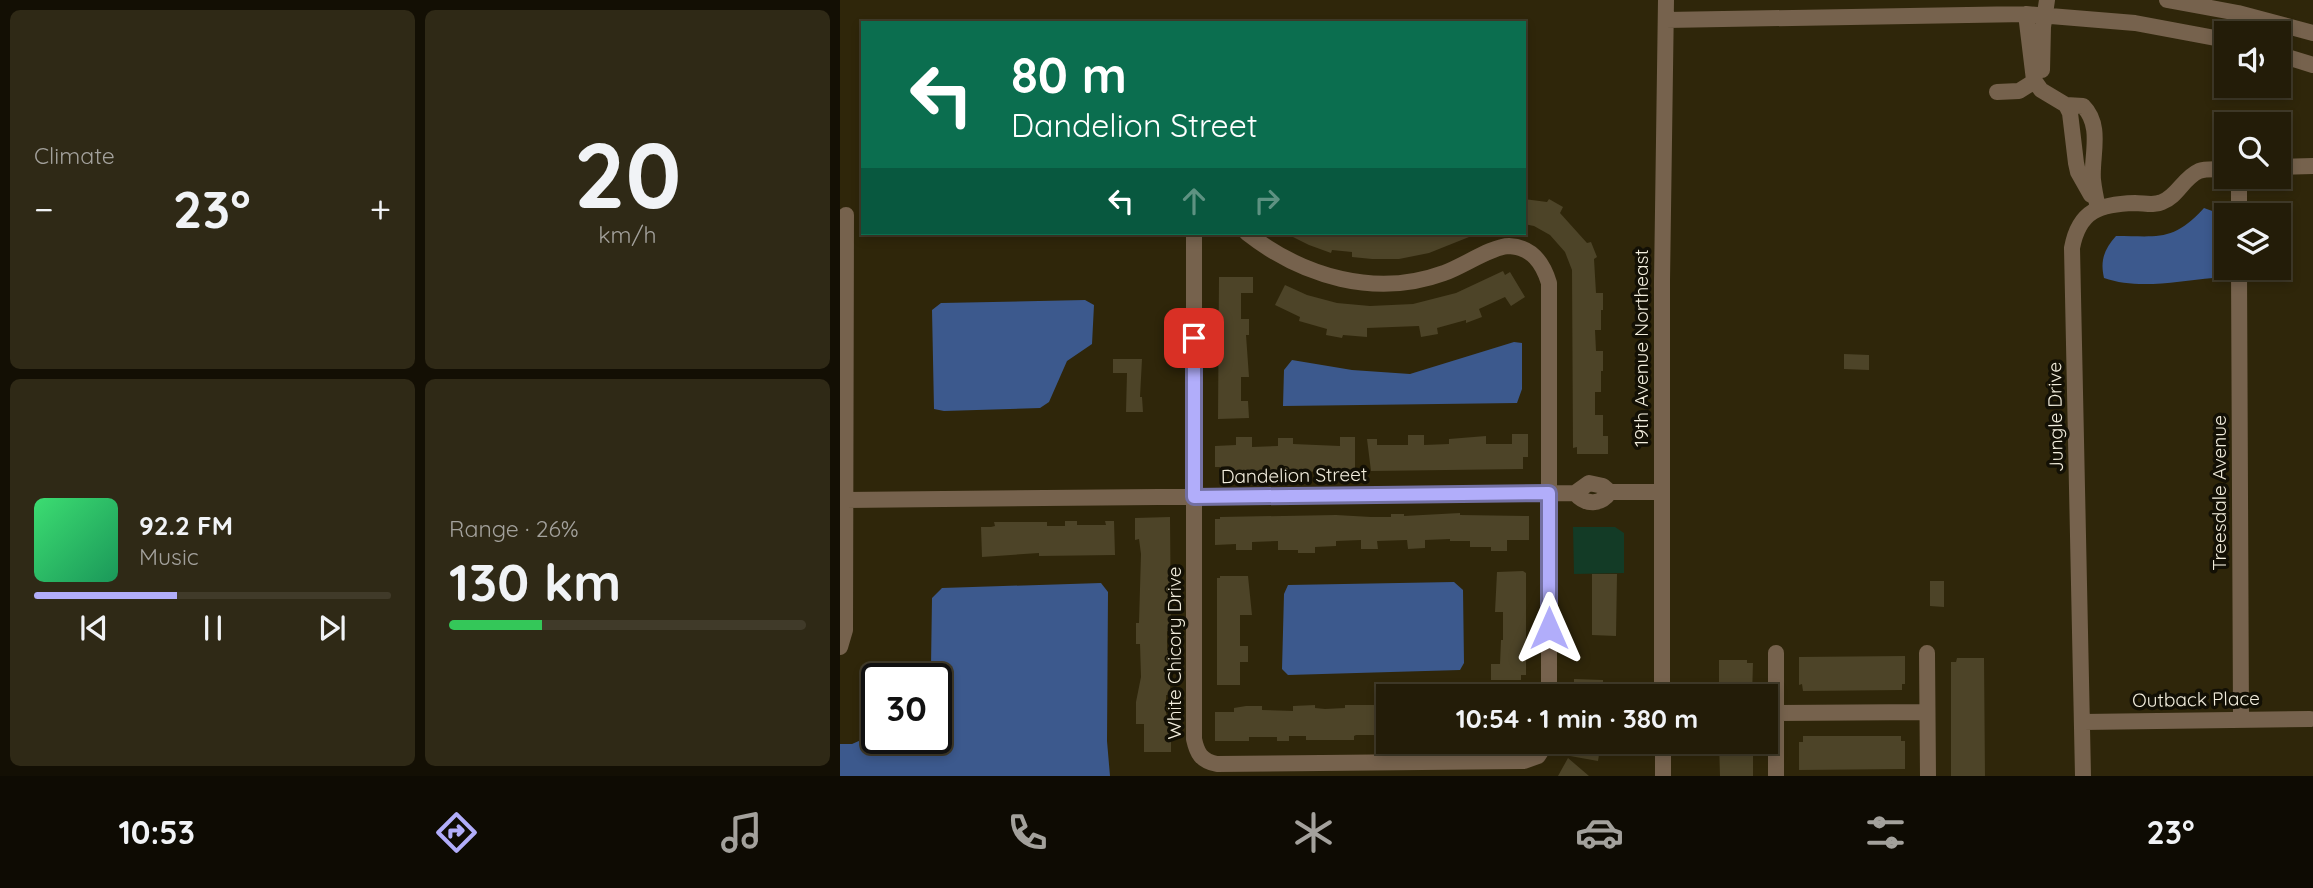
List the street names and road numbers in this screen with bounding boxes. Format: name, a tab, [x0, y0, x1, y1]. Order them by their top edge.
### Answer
street label: 19th Avenue Northeast	[1629, 249, 1653, 447]
street label: Jungle Drive	[2042, 362, 2068, 472]
street label: Treesdale Avenue	[2207, 415, 2231, 571]
street label: Dandelion Street	[1221, 462, 1367, 488]
street label: White Chicory Drive	[1162, 566, 1186, 740]
street label: Outback Place	[2132, 686, 2260, 712]

